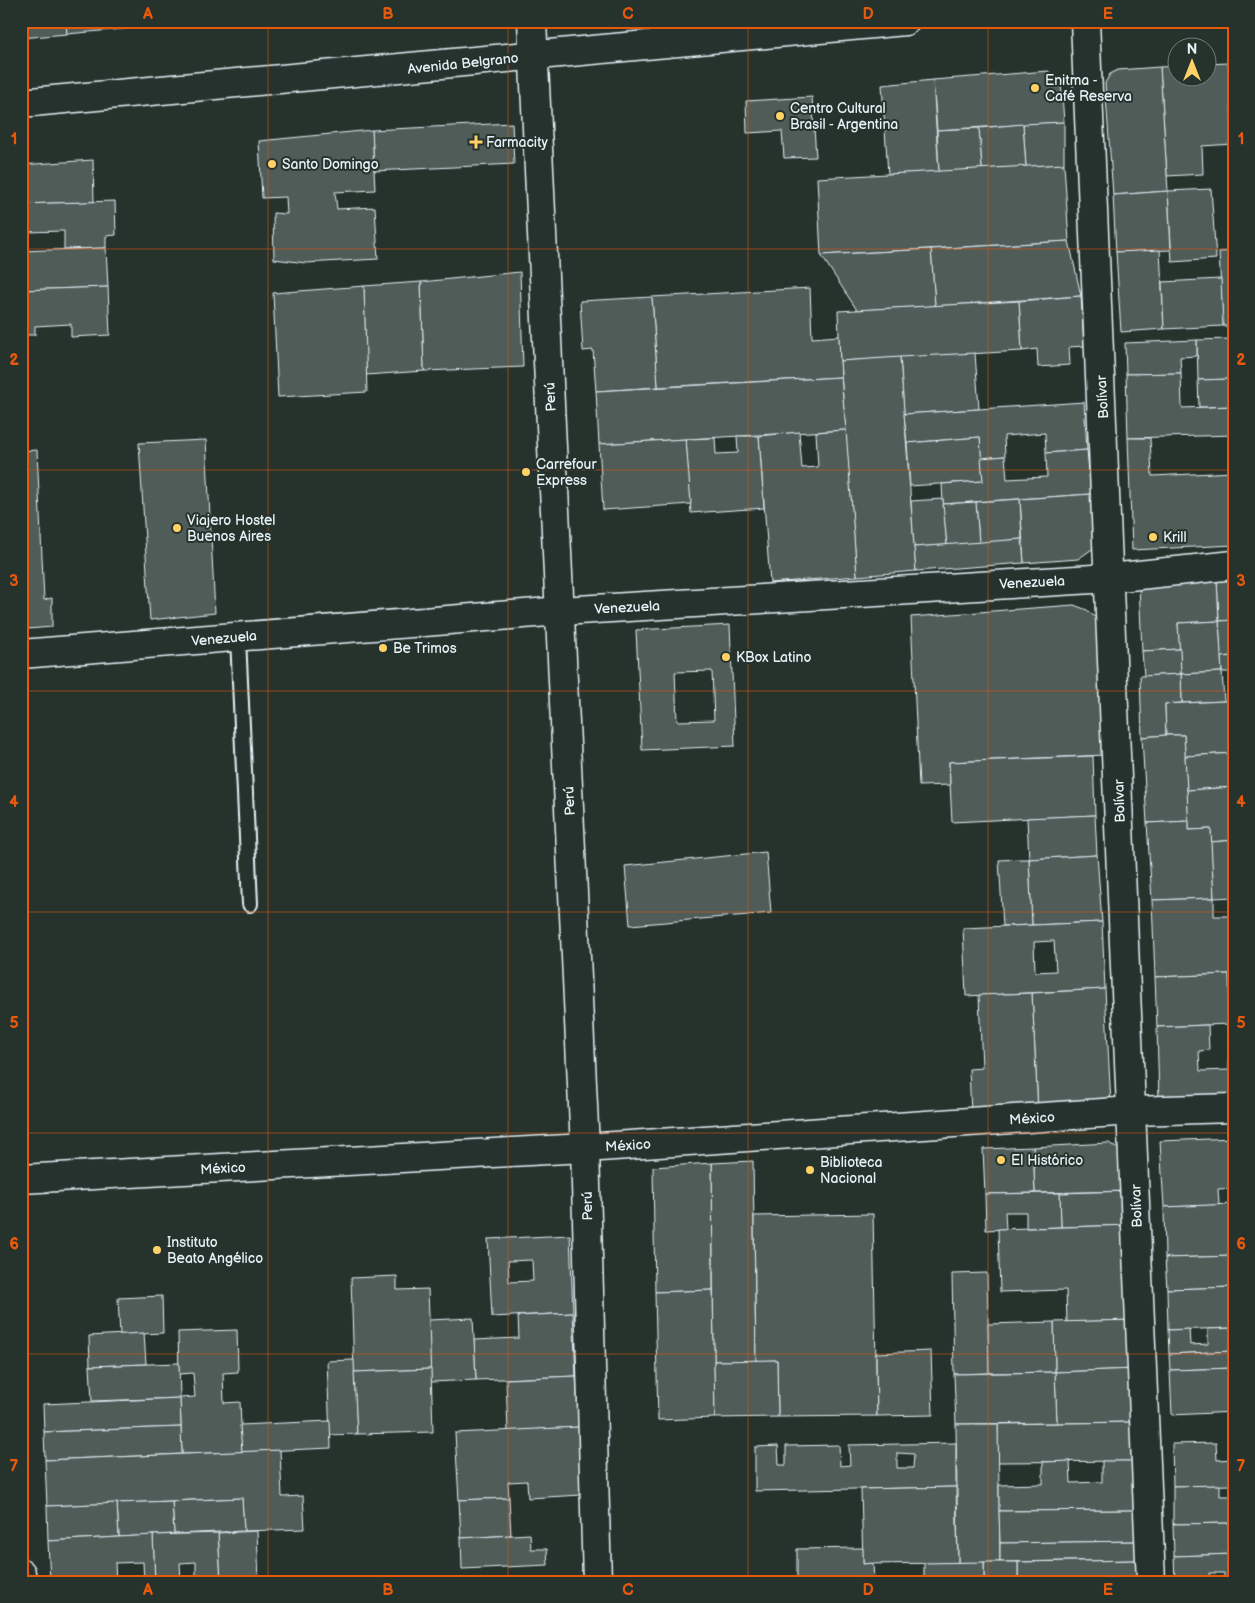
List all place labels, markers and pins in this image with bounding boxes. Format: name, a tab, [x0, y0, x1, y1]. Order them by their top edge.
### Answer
place label: Enitma - Café Reserva	[1045, 72, 1132, 105]
marker: Enitma - Café Reserva	[1029, 82, 1041, 94]
place label: Centro Cultural Brasil - Argentina	[790, 100, 898, 133]
marker: Centro Cultural Brasil - Argentina	[774, 110, 786, 122]
place label: Farmacity	[486, 134, 548, 151]
marker: Farmacity	[470, 136, 482, 148]
place label: Santo Domingo	[282, 156, 379, 173]
marker: Santo Domingo	[266, 158, 278, 170]
place label: Carrefour Express	[536, 456, 597, 489]
marker: Carrefour Express	[520, 466, 532, 478]
place label: Viajero Hostel Buenos Aires	[187, 512, 275, 545]
marker: Viajero Hostel Buenos Aires	[171, 522, 183, 534]
place label: Krill	[1163, 529, 1187, 546]
marker: Krill	[1147, 531, 1159, 543]
place label: Be Trimos	[393, 640, 457, 657]
marker: Be Trimos	[377, 642, 389, 654]
place label: KBox Latino	[736, 649, 811, 666]
marker: KBox Latino	[720, 651, 732, 663]
place label: El Histórico	[1011, 1152, 1083, 1169]
place label: Biblioteca Nacional	[820, 1154, 883, 1187]
marker: El Histórico	[995, 1154, 1007, 1166]
marker: Biblioteca Nacional	[804, 1164, 816, 1176]
place label: Instituto Beato Angélico	[167, 1234, 263, 1267]
marker: Instituto Beato Angélico	[151, 1244, 163, 1256]

